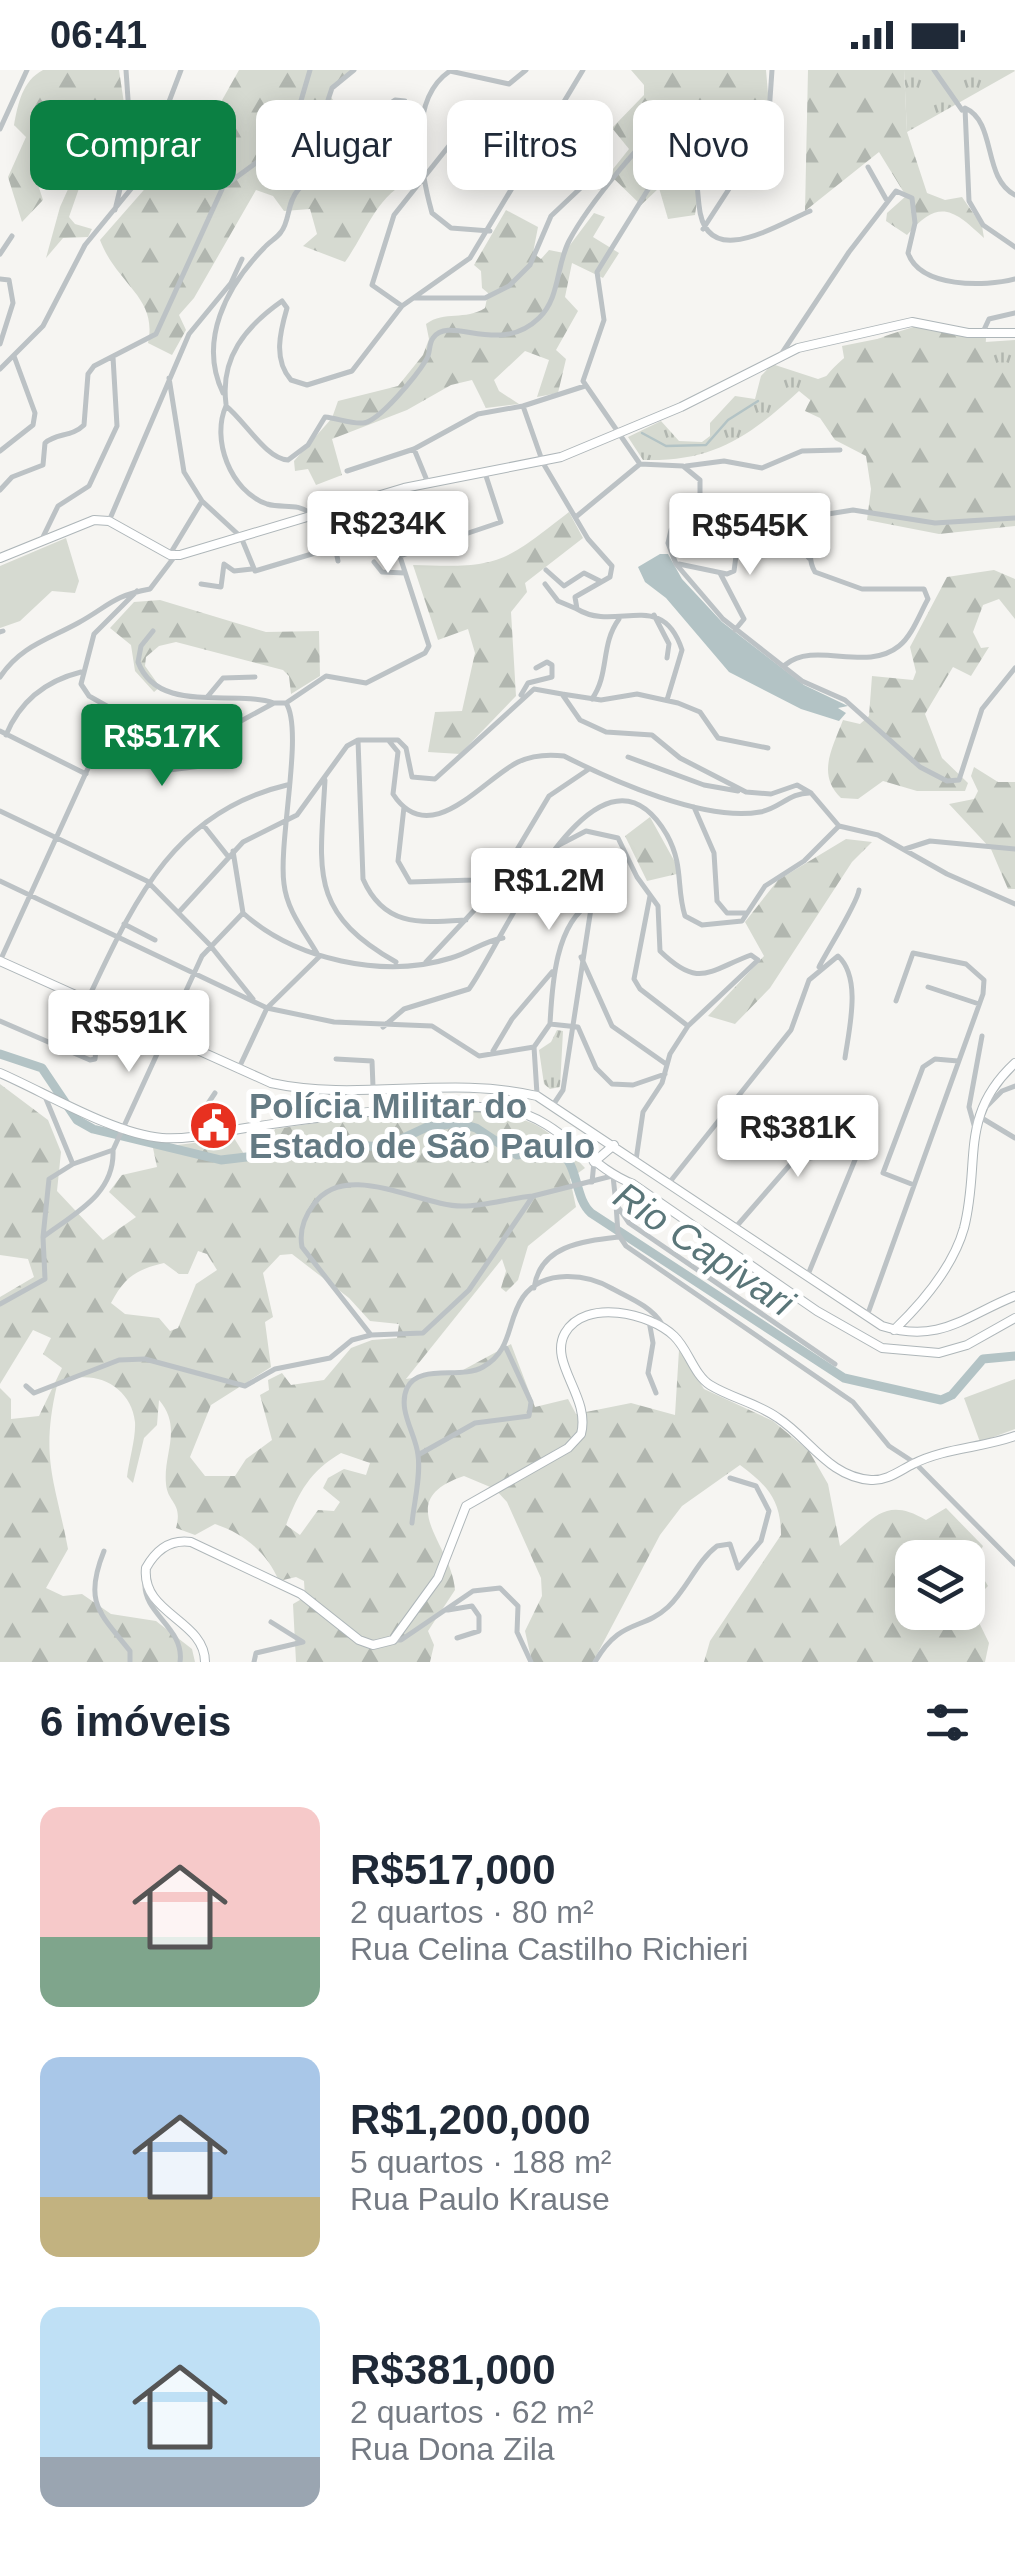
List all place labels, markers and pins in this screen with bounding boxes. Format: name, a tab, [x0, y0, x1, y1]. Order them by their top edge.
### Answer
pin: R$234K	[307, 491, 469, 576]
pin: R$545K	[669, 493, 831, 578]
pin: R$517K	[81, 704, 243, 789]
pin: R$1.2M	[468, 848, 630, 933]
pin: R$591K	[48, 990, 210, 1075]
place label: Polícia Militar do Estado de São Paulo	[249, 1086, 595, 1165]
pin: R$381K	[717, 1095, 879, 1180]
public building icon: Polícia Militar do Estado de São Paulo	[188, 1100, 240, 1152]

